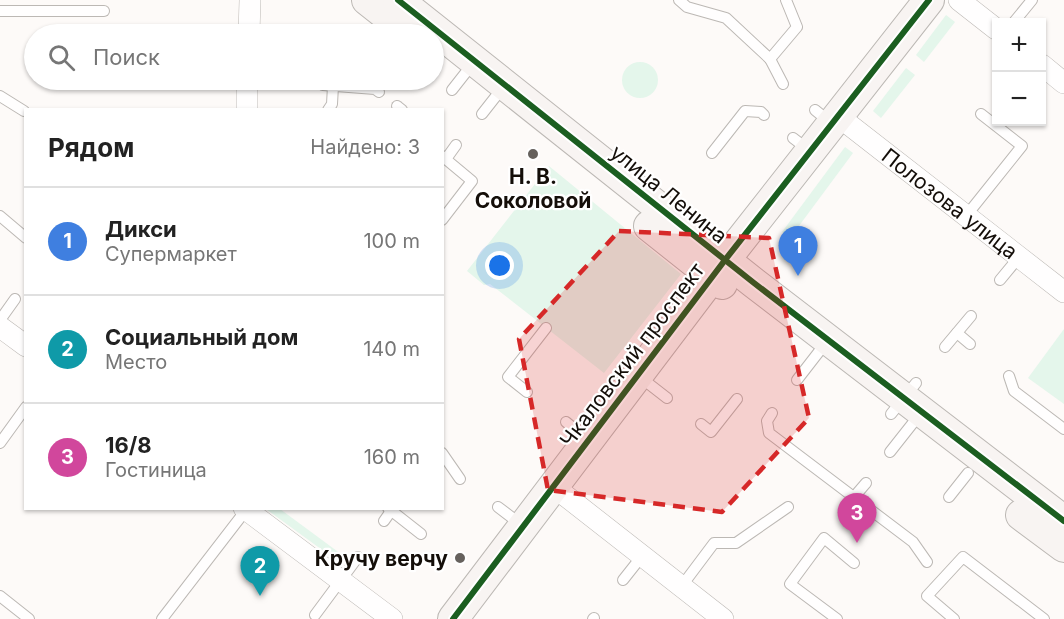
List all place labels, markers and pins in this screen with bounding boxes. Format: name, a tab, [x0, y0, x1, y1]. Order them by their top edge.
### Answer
marker: Н. В. Соколовой	[526, 147, 540, 161]
place label: Н. В. Соколовой	[475, 164, 591, 213]
pin: 1	[778, 226, 818, 276]
pin: 3	[838, 494, 876, 543]
pin: 2	[240, 546, 280, 596]
place label: Кручу верчу	[315, 546, 448, 571]
marker: Кручу верчу	[453, 551, 467, 565]

